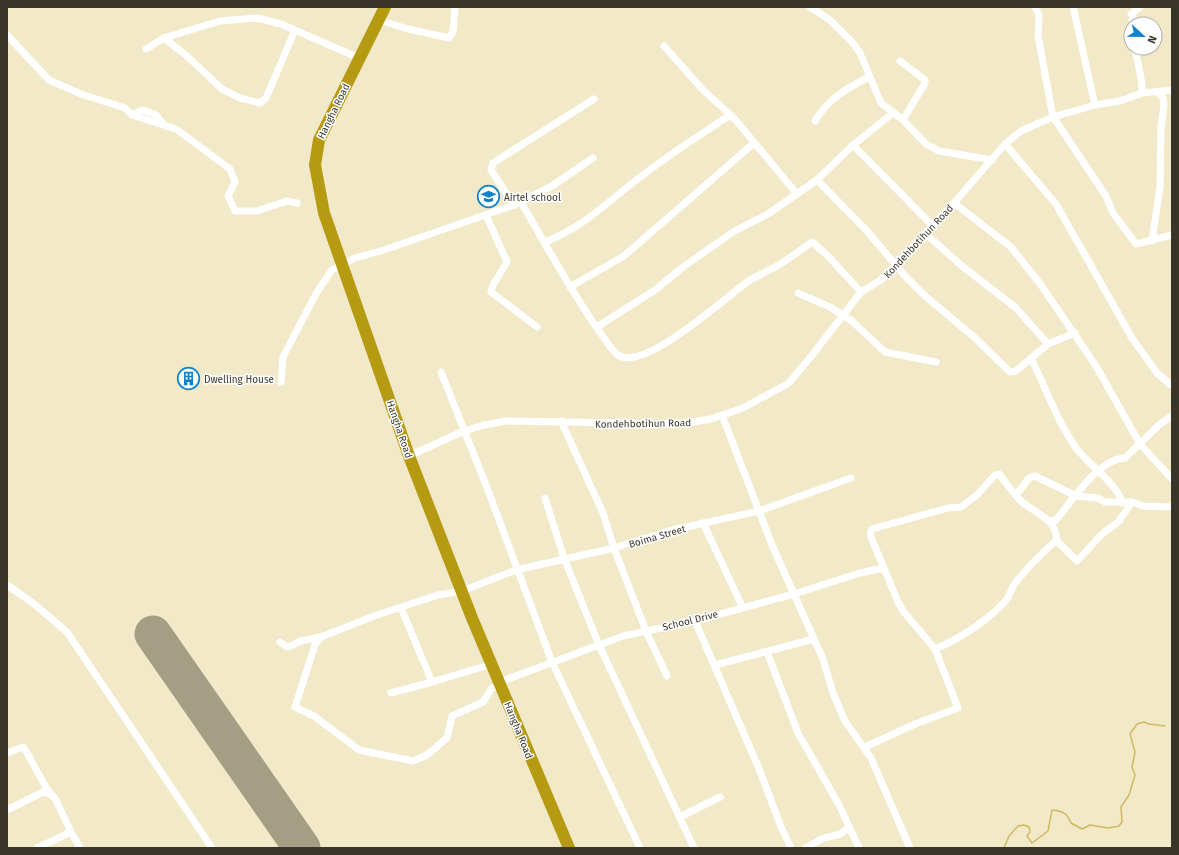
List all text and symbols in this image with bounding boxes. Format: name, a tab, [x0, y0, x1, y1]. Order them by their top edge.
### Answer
north arrow	[1123, 16, 1163, 56]
text: N	[1144, 34, 1159, 45]
street label: Hangha Road	[315, 82, 353, 141]
school or university icon: Airtel school	[475, 184, 501, 210]
place label: Airtel school	[504, 192, 561, 204]
street label: Kondehbotihun Road	[882, 202, 956, 281]
building icon: Dwelling House	[176, 366, 202, 392]
place label: Dwelling House	[204, 374, 274, 386]
street label: Hangha Road	[384, 399, 415, 460]
street label: Kondehbotihun Road	[595, 417, 691, 431]
street label: Boima Street	[627, 523, 687, 551]
street label: School Drive	[661, 608, 719, 634]
street label: Hangha Road	[501, 700, 535, 761]

